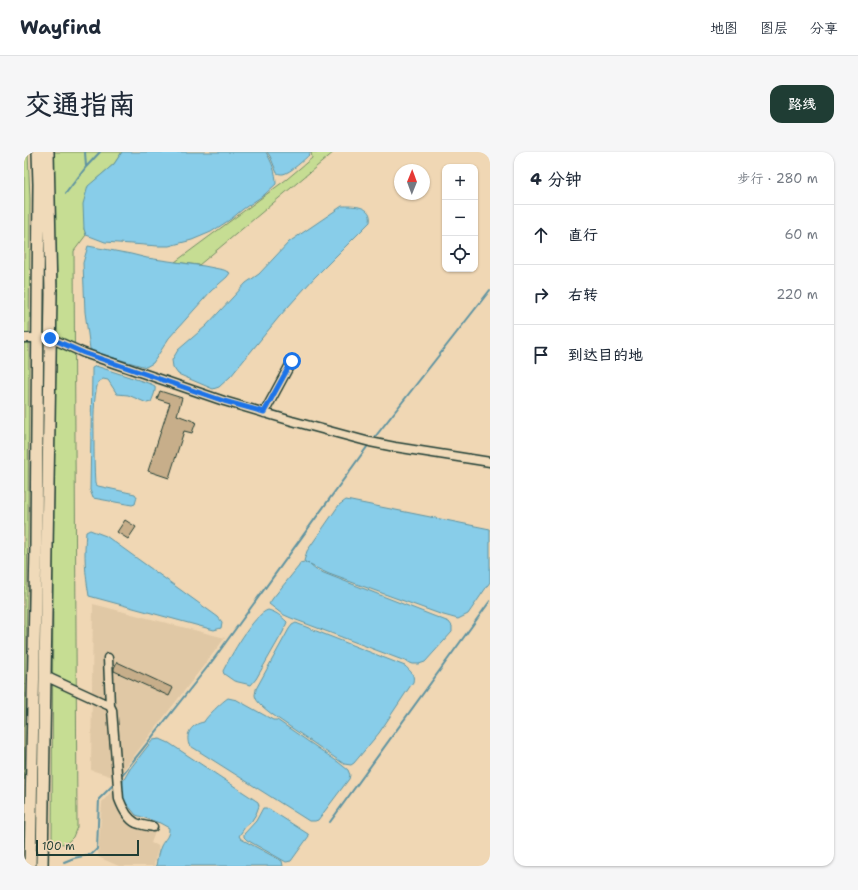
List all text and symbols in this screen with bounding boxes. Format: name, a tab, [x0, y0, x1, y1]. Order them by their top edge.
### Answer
text: Wayfind	[20, 15, 101, 40]
text: 地图	[710, 19, 738, 37]
text: 图层	[760, 19, 788, 37]
text: 分享	[810, 19, 838, 37]
text: 交通指南	[24, 85, 136, 123]
button: 路线	[770, 85, 834, 123]
north arrow	[394, 164, 430, 200]
map controls	[442, 164, 478, 272]
button: +	[442, 164, 478, 200]
text: 4 分钟	[530, 168, 582, 190]
text: 步行 · 280 m	[737, 170, 818, 187]
button: −	[442, 200, 478, 236]
icon: ahead	[530, 224, 552, 246]
text: 直行	[568, 225, 598, 245]
text: 60 m	[785, 226, 818, 243]
button: locate	[442, 236, 478, 272]
icon: right	[530, 284, 552, 306]
text: 右转	[568, 285, 598, 305]
text: 220 m	[776, 286, 818, 303]
route end	[41, 329, 59, 347]
icon: arrive	[530, 344, 552, 366]
text: 到达目的地	[568, 345, 643, 365]
route start	[283, 352, 301, 370]
scale bar	[36, 838, 139, 857]
text: 100 m	[42, 839, 75, 854]

